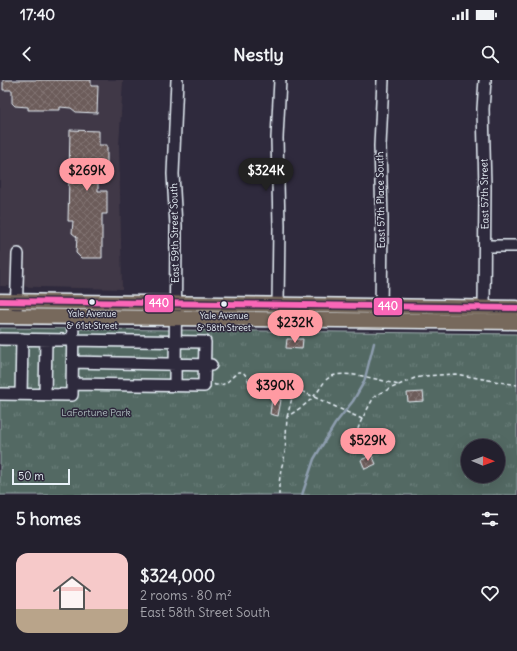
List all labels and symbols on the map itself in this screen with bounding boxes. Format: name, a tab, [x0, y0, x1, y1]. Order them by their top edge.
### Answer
street label: East 57th Place South	[373, 151, 388, 248]
pin: $269K	[59, 158, 115, 192]
pin: $324K	[238, 158, 294, 192]
street label: East 57th Street	[477, 158, 492, 229]
street label: East 59th Street South	[167, 183, 182, 283]
line badge: 440	[144, 294, 174, 313]
text: 440	[149, 296, 169, 310]
marker: Yale Avenue & 61st Street	[87, 297, 97, 307]
line badge: 440	[373, 297, 403, 316]
marker: Yale Avenue & 58th Street	[219, 299, 229, 309]
text: 440	[378, 299, 398, 313]
place label: Yale Avenue & 61st Street	[66, 308, 118, 331]
place label: Yale Avenue & 58th Street	[197, 310, 251, 333]
pin: $232K	[267, 310, 323, 344]
pin: $390K	[247, 373, 303, 407]
park label: LaFortune Park	[61, 406, 131, 419]
pin: $529K	[340, 428, 396, 462]
north arrow	[461, 439, 505, 483]
scale bar	[12, 467, 70, 486]

